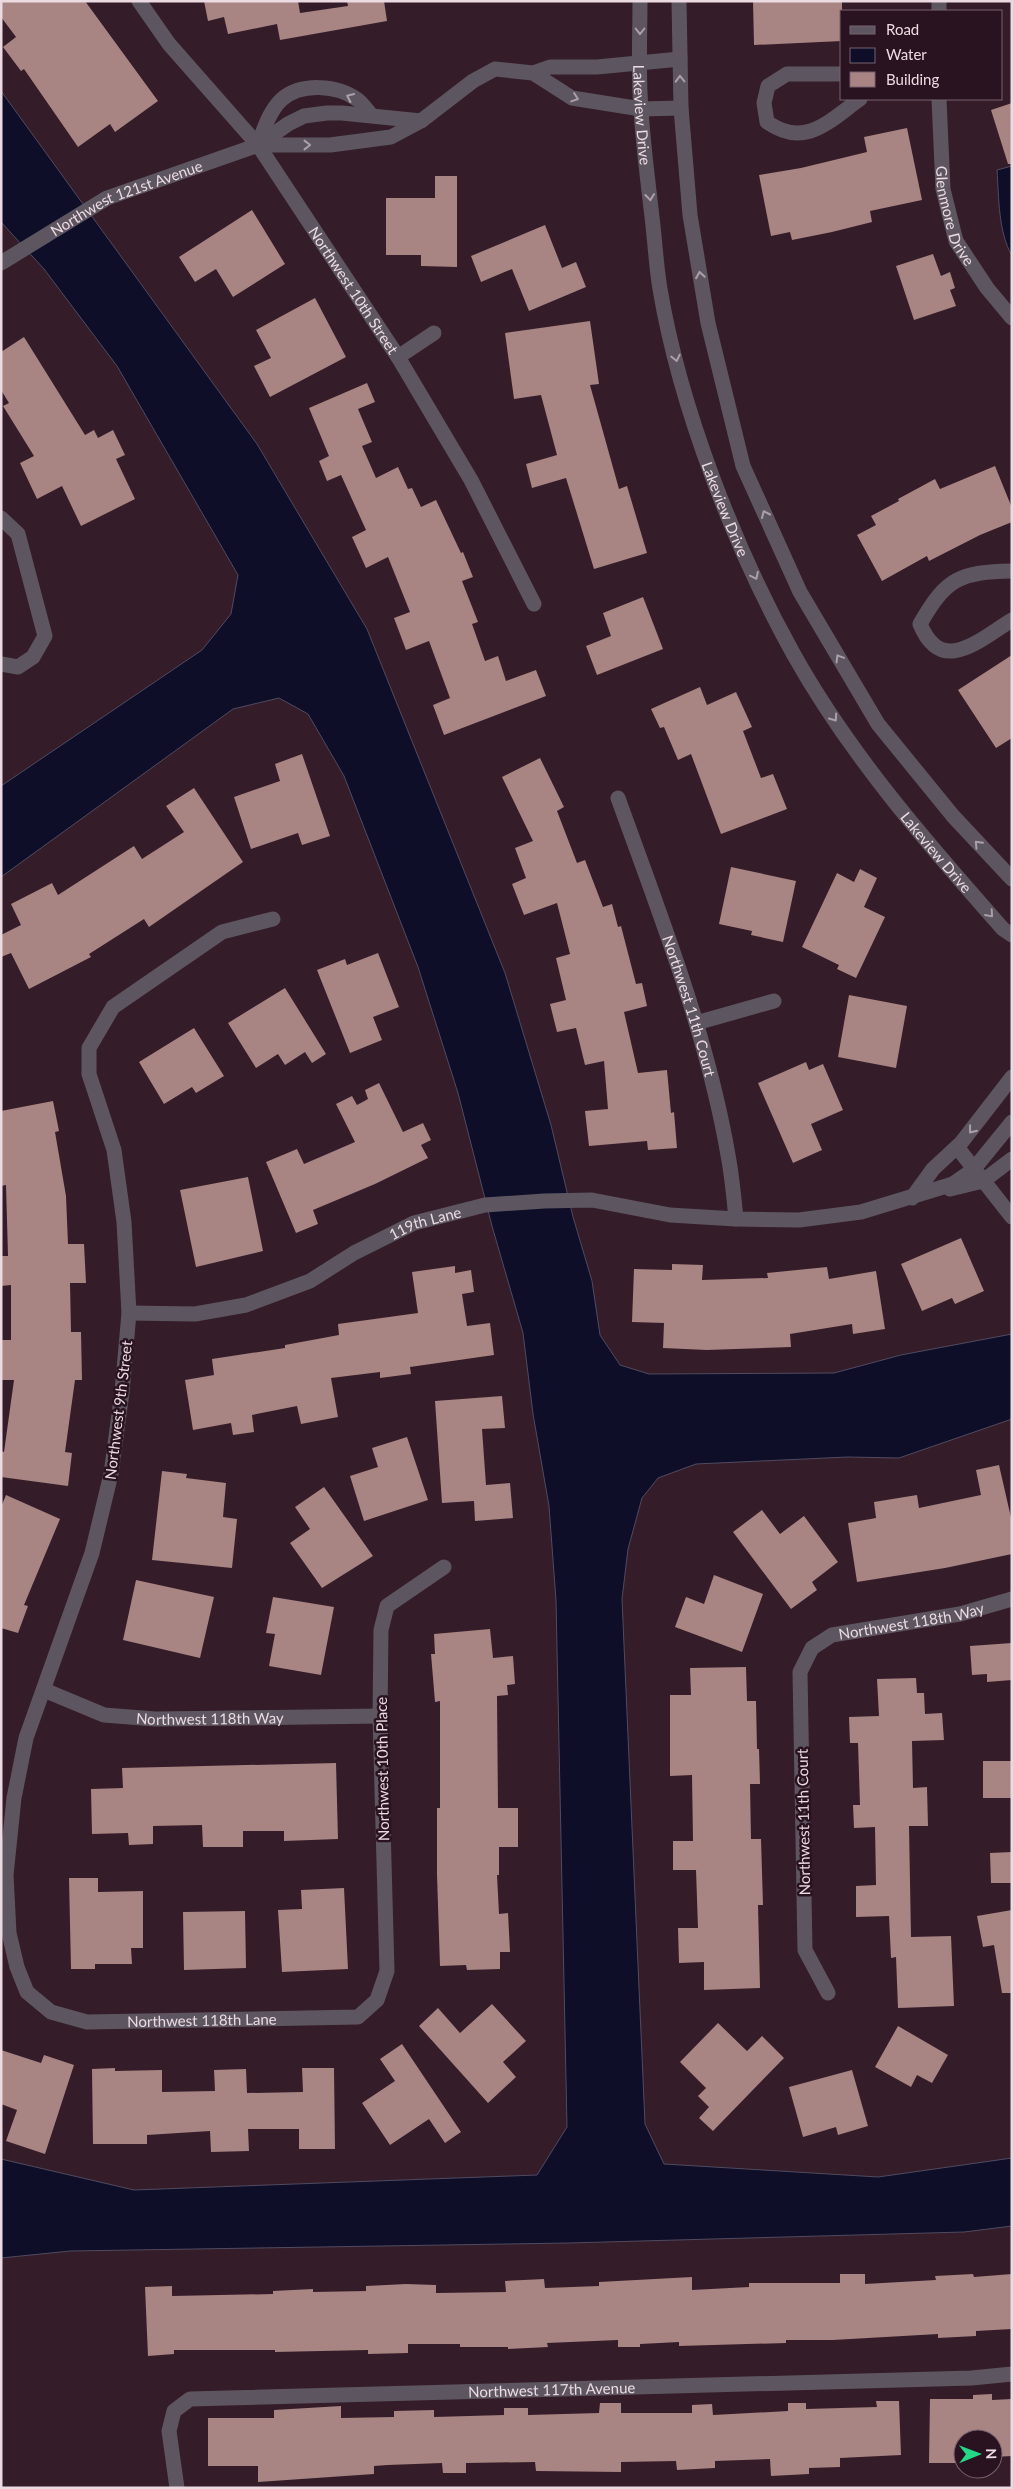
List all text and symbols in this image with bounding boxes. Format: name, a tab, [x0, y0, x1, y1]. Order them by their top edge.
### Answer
legend	[840, 10, 1003, 100]
text: Road	[886, 20, 919, 38]
one-way arrow	[635, 28, 645, 36]
text: Water	[886, 45, 927, 63]
street label: Lakeview Drive	[630, 65, 655, 166]
text: Building	[886, 70, 939, 88]
one-way arrow	[675, 75, 686, 83]
one-way arrow	[346, 92, 355, 103]
one-way arrow	[570, 92, 579, 102]
one-way arrow	[304, 140, 311, 150]
street label: Northwest 121st Avenue	[47, 156, 205, 240]
street label: Glenmore Drive	[933, 165, 979, 269]
one-way arrow	[644, 194, 655, 202]
street label: Northwest 10th Street	[305, 223, 403, 358]
one-way arrow	[696, 271, 706, 280]
one-way arrow	[670, 353, 681, 362]
street label: Lakeview Drive	[699, 459, 753, 559]
one-way arrow	[761, 510, 771, 519]
one-way arrow	[749, 571, 760, 580]
one-way arrow	[836, 655, 846, 664]
one-way arrow	[828, 712, 837, 721]
street label: Lakeview Drive	[897, 808, 976, 896]
one-way arrow	[975, 840, 984, 849]
one-way arrow	[984, 909, 993, 918]
street label: Northwest 11th Court	[659, 933, 720, 1079]
one-way arrow	[969, 1124, 977, 1133]
street label: 119th Lane	[386, 1202, 463, 1243]
street label: Northwest 9th Street	[101, 1339, 136, 1481]
street label: Northwest 118th Way	[837, 1598, 986, 1643]
street label: Northwest 10th Place	[372, 1697, 392, 1841]
street label: Northwest 118th Way	[135, 1708, 284, 1728]
street label: Northwest 11th Court	[793, 1748, 813, 1896]
street label: Northwest 118th Lane	[127, 2010, 277, 2030]
street label: Northwest 117th Avenue	[468, 2378, 636, 2401]
north arrow	[953, 2429, 1003, 2479]
text: N	[983, 2448, 1000, 2459]

